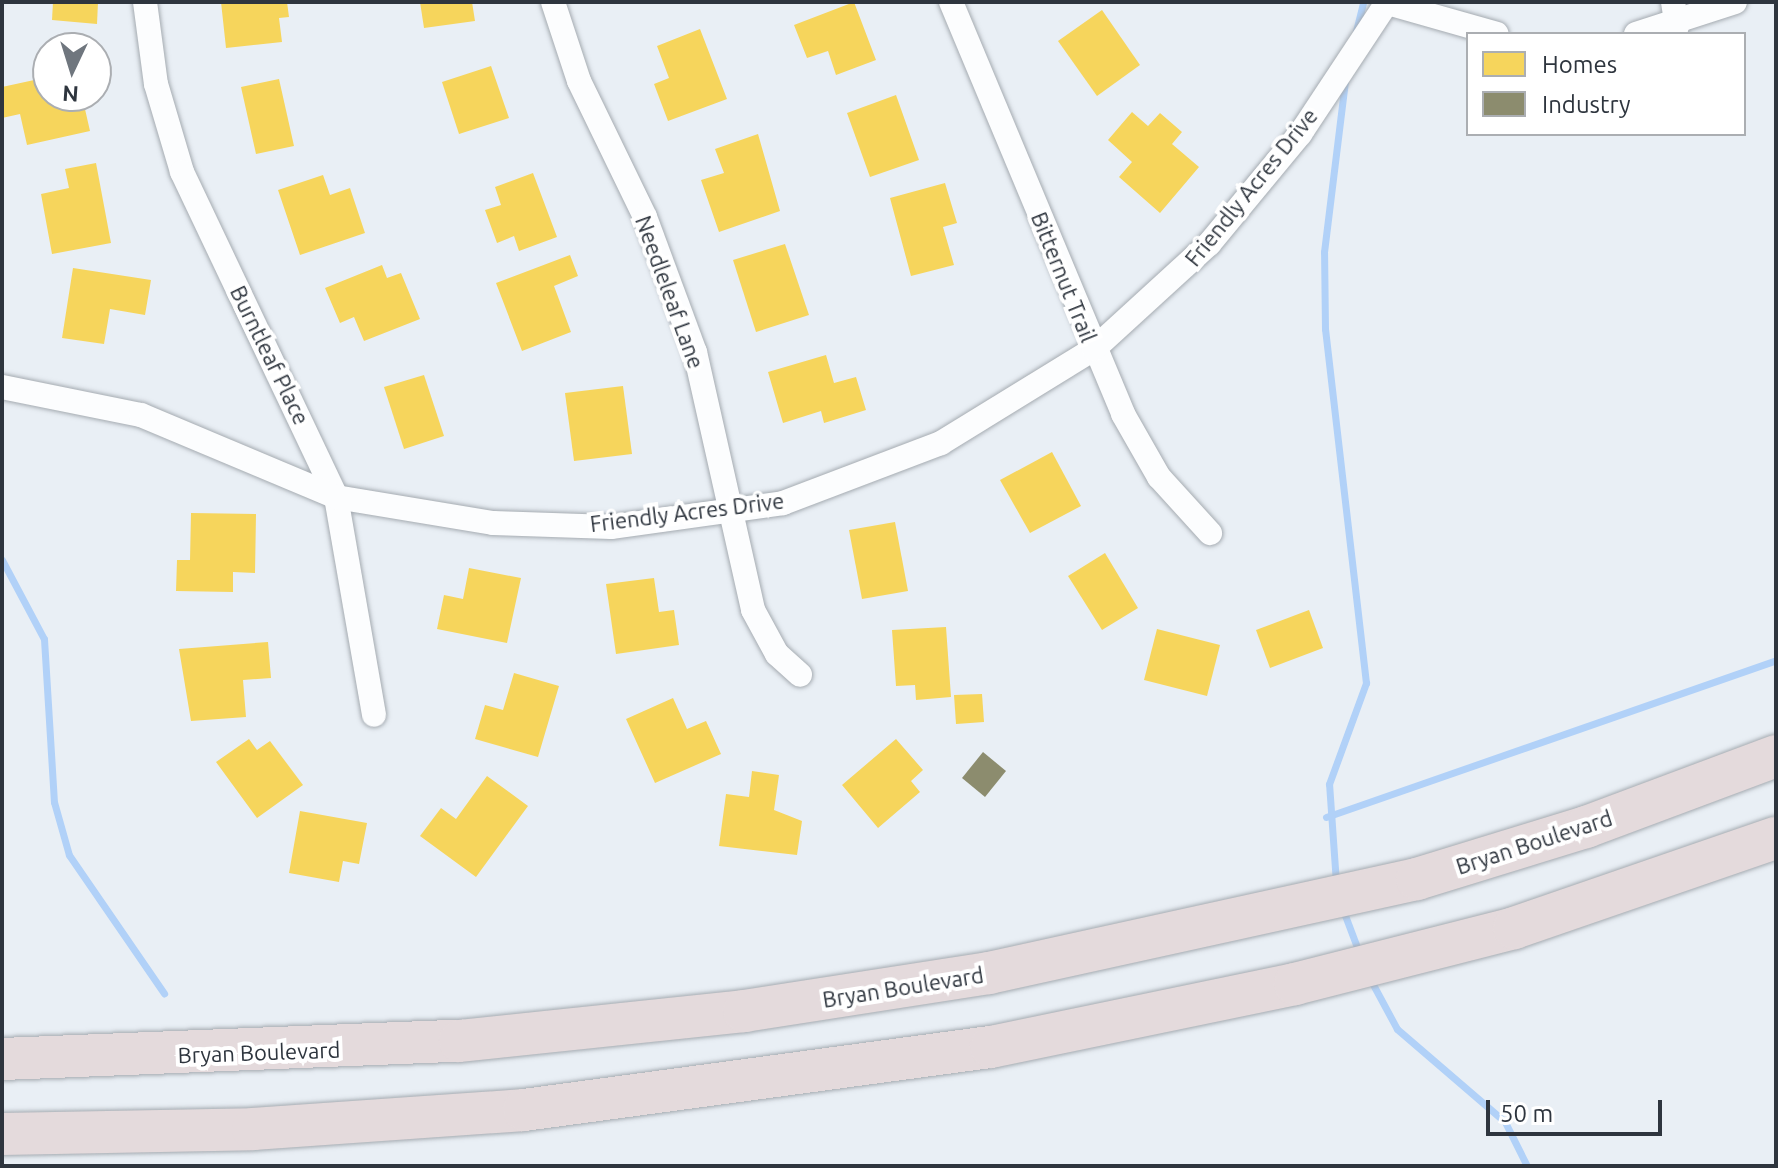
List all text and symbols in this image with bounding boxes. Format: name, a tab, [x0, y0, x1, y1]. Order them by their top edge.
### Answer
north arrow	[32, 32, 112, 112]
legend	[1466, 32, 1746, 136]
text: Homes	[1542, 51, 1617, 78]
text: N	[61, 81, 80, 107]
text: Industry	[1542, 91, 1631, 118]
street label: Friendly Acres Drive	[1179, 103, 1323, 271]
street label: Bitternut Trail	[1026, 208, 1102, 346]
street label: Needleleaf Lane	[630, 212, 710, 372]
street label: Burntleaf Place	[225, 281, 315, 429]
street label: Friendly Acres Drive	[588, 487, 786, 537]
street label: Bryan Boulevard	[1453, 804, 1615, 880]
street label: Bryan Boulevard	[821, 961, 985, 1013]
street label: Bryan Boulevard	[177, 1036, 341, 1068]
scale bar	[1490, 1084, 1666, 1134]
text: 50 m	[1500, 1100, 1553, 1127]

